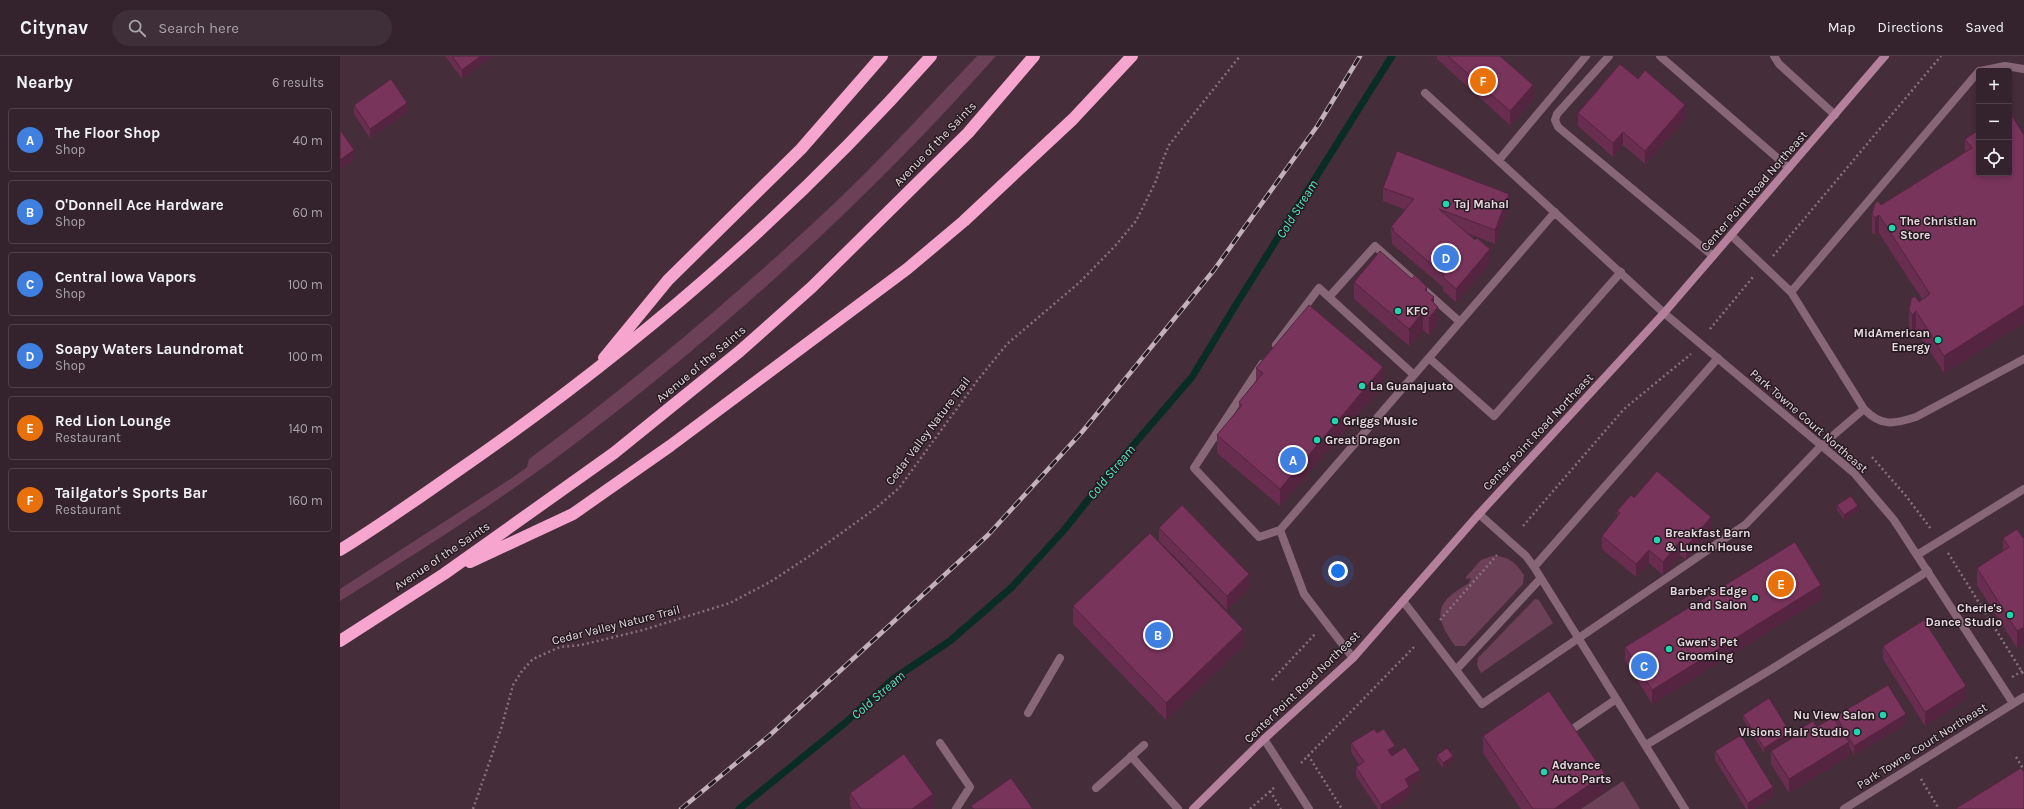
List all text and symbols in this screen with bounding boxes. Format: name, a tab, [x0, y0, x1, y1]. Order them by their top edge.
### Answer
search box	[112, 10, 392, 46]
text: Citynav	[20, 17, 88, 39]
icon: search	[126, 17, 148, 39]
text: Search here	[158, 19, 239, 37]
text: Map	[1828, 19, 1856, 36]
text: Directions	[1878, 19, 1943, 36]
text: Saved	[1965, 19, 2004, 36]
pin: F	[1470, 66, 1496, 96]
map controls	[1976, 68, 2012, 176]
button: +	[1976, 68, 2012, 104]
text: Nearby	[16, 72, 73, 92]
text: 6 results	[272, 75, 324, 90]
street label: Avenue of the Saints	[891, 99, 979, 189]
button: −	[1976, 104, 2012, 140]
text: The Floor Shop	[55, 124, 160, 142]
street label: Center Point Road Northeast	[1698, 128, 1810, 254]
text: A	[26, 133, 34, 148]
text: 40 m	[293, 133, 323, 148]
button: locate	[1976, 140, 2012, 176]
text: Shop	[55, 142, 85, 157]
water label: Cold Stream	[1273, 177, 1321, 241]
text: O'Donnell Ace Hardware	[55, 196, 224, 214]
place label: Taj Mahal	[1454, 197, 1509, 211]
marker: Taj Mahal	[1441, 199, 1451, 209]
text: B	[26, 205, 34, 220]
text: 60 m	[293, 205, 323, 220]
text: Shop	[55, 214, 85, 229]
place label: The Christian Store	[1900, 214, 1976, 242]
marker: The Christian Store	[1887, 223, 1897, 233]
pin: D	[1433, 243, 1459, 273]
text: Central Iowa Vapors	[55, 268, 196, 286]
text: C	[26, 277, 34, 292]
text: 100 m	[288, 277, 323, 292]
text: Shop	[55, 286, 85, 301]
place label: KFC	[1406, 304, 1428, 318]
marker: KFC	[1393, 306, 1403, 316]
street label: Avenue of the Saints	[654, 323, 748, 405]
place label: MidAmerican Energy	[1853, 326, 1930, 354]
marker: MidAmerican Energy	[1933, 335, 1943, 345]
text: Soapy Waters Laundromat	[55, 340, 244, 358]
text: D	[26, 349, 34, 364]
text: 100 m	[288, 349, 323, 364]
text: Shop	[55, 358, 85, 373]
street label: Park Towne Court Northeast	[1747, 366, 1871, 476]
street label: Center Point Road Northeast	[1480, 370, 1596, 493]
street label: Cedar Valley Nature Trail	[883, 374, 973, 488]
place label: La Guanajuato	[1370, 379, 1453, 393]
marker: La Guanajuato	[1357, 381, 1367, 391]
text: Red Lion Lounge	[55, 412, 171, 430]
place label: Griggs Music	[1343, 414, 1418, 428]
marker: Griggs Music	[1330, 416, 1340, 426]
text: E	[26, 421, 34, 436]
text: 140 m	[288, 421, 323, 436]
text: Restaurant	[55, 430, 121, 445]
place label: Great Dragon	[1325, 433, 1400, 447]
marker: Great Dragon	[1312, 435, 1322, 445]
water label: Cold Stream	[1084, 442, 1138, 502]
pin: A	[1280, 445, 1306, 475]
text: Tailgator's Sports Bar	[55, 484, 207, 502]
text: F	[26, 493, 34, 508]
text: 160 m	[288, 493, 323, 508]
text: Restaurant	[55, 502, 121, 517]
street label: Avenue of the Saints	[392, 519, 492, 593]
place label: Breakfast Barn & Lunch House	[1665, 526, 1753, 554]
marker: Breakfast Barn & Lunch House	[1652, 535, 1662, 545]
your location	[1328, 561, 1348, 581]
pin: E	[1768, 569, 1794, 599]
place label: Barber's Edge and Salon	[1670, 584, 1747, 612]
marker: Barber's Edge and Salon	[1750, 593, 1760, 603]
place label: Cherie's Dance Studio	[1926, 601, 2002, 629]
street label: Cedar Valley Nature Trail	[550, 602, 682, 648]
marker: Cherie's Dance Studio	[2005, 610, 2015, 620]
pin: B	[1145, 620, 1171, 650]
street label: Center Point Road Northeast	[1241, 628, 1363, 746]
place label: Gwen's Pet Grooming	[1677, 635, 1738, 663]
marker: Gwen's Pet Grooming	[1664, 644, 1674, 654]
pin: C	[1631, 651, 1657, 681]
water label: Cold Stream	[848, 668, 908, 722]
street label: Park Towne Court Northeast	[1854, 700, 1990, 792]
place label: Nu View Salon	[1794, 708, 1875, 722]
marker: Nu View Salon	[1878, 710, 1888, 720]
place label: Visions Hair Studio	[1739, 725, 1849, 739]
marker: Visions Hair Studio	[1852, 727, 1862, 737]
place label: Advance Auto Parts	[1552, 758, 1611, 786]
marker: Advance Auto Parts	[1539, 767, 1549, 777]

